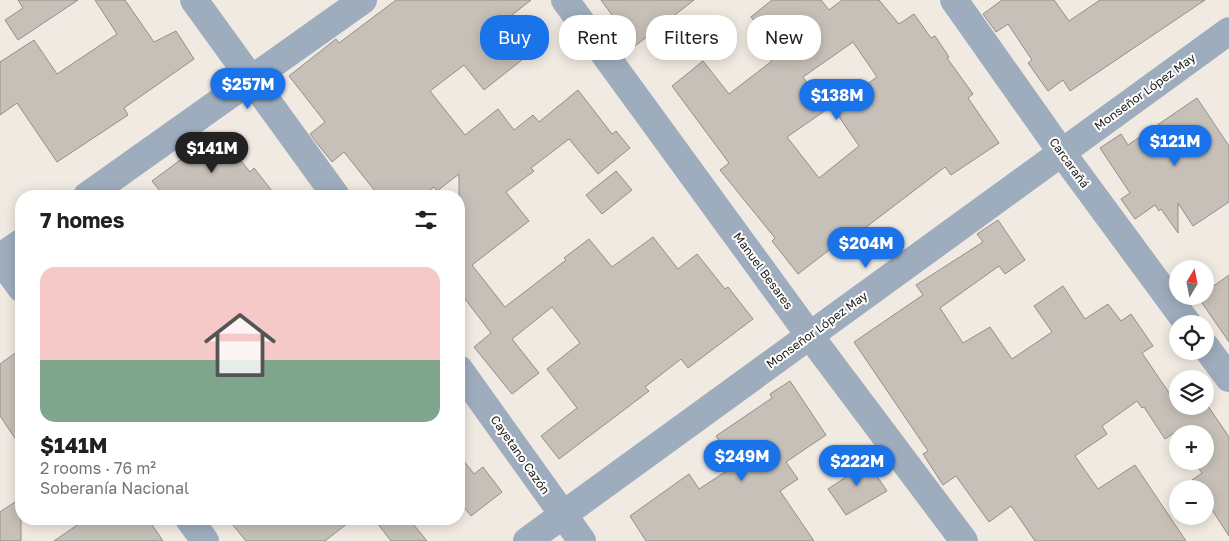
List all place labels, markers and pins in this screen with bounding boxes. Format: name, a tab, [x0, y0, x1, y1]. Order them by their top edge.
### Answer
pin: $257M	[213, 68, 283, 110]
pin: $138M	[802, 78, 872, 121]
pin: $121M	[1140, 124, 1210, 167]
pin: $141M	[177, 132, 247, 174]
pin: $204M	[831, 226, 901, 269]
pin: $249M	[707, 440, 777, 482]
pin: $222M	[822, 444, 892, 487]

